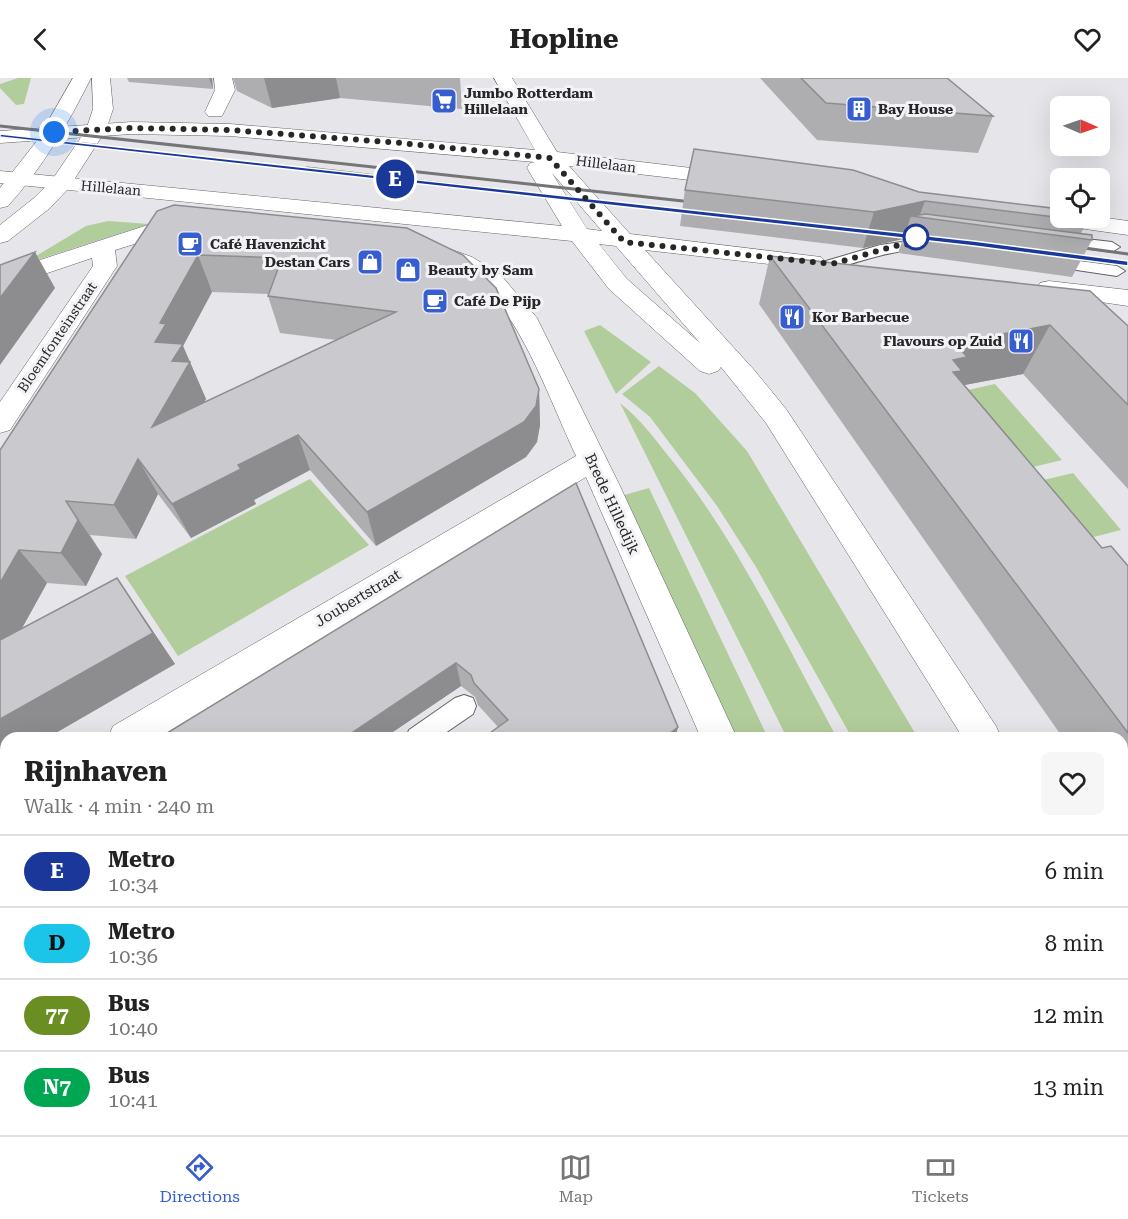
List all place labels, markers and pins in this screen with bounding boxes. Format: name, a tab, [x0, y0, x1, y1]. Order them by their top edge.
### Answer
place label: Jumbo Rotterdam Hillelaan	[464, 85, 594, 117]
supermarket icon: Jumbo Rotterdam Hillelaan	[429, 86, 459, 116]
building icon: Bay House	[844, 94, 874, 124]
place label: Bay House	[878, 101, 953, 117]
unlabelled marker	[903, 224, 929, 250]
cafe icon: Café Havenzicht	[175, 229, 205, 259]
place label: Café Havenzicht	[210, 236, 326, 252]
shop icon: Destan Cars	[355, 247, 385, 277]
place label: Destan Cars	[265, 254, 350, 270]
shop icon: Beauty by Sam	[393, 255, 423, 285]
place label: Beauty by Sam	[428, 262, 534, 278]
cafe icon: Café De Pijp	[420, 286, 450, 316]
place label: Café De Pijp	[454, 293, 541, 309]
restaurant icon: Kor Barbecue	[777, 302, 807, 332]
place label: Kor Barbecue	[812, 309, 909, 325]
restaurant icon: Flavours op Zuid	[1006, 326, 1036, 356]
place label: Flavours op Zuid	[883, 333, 1003, 349]

